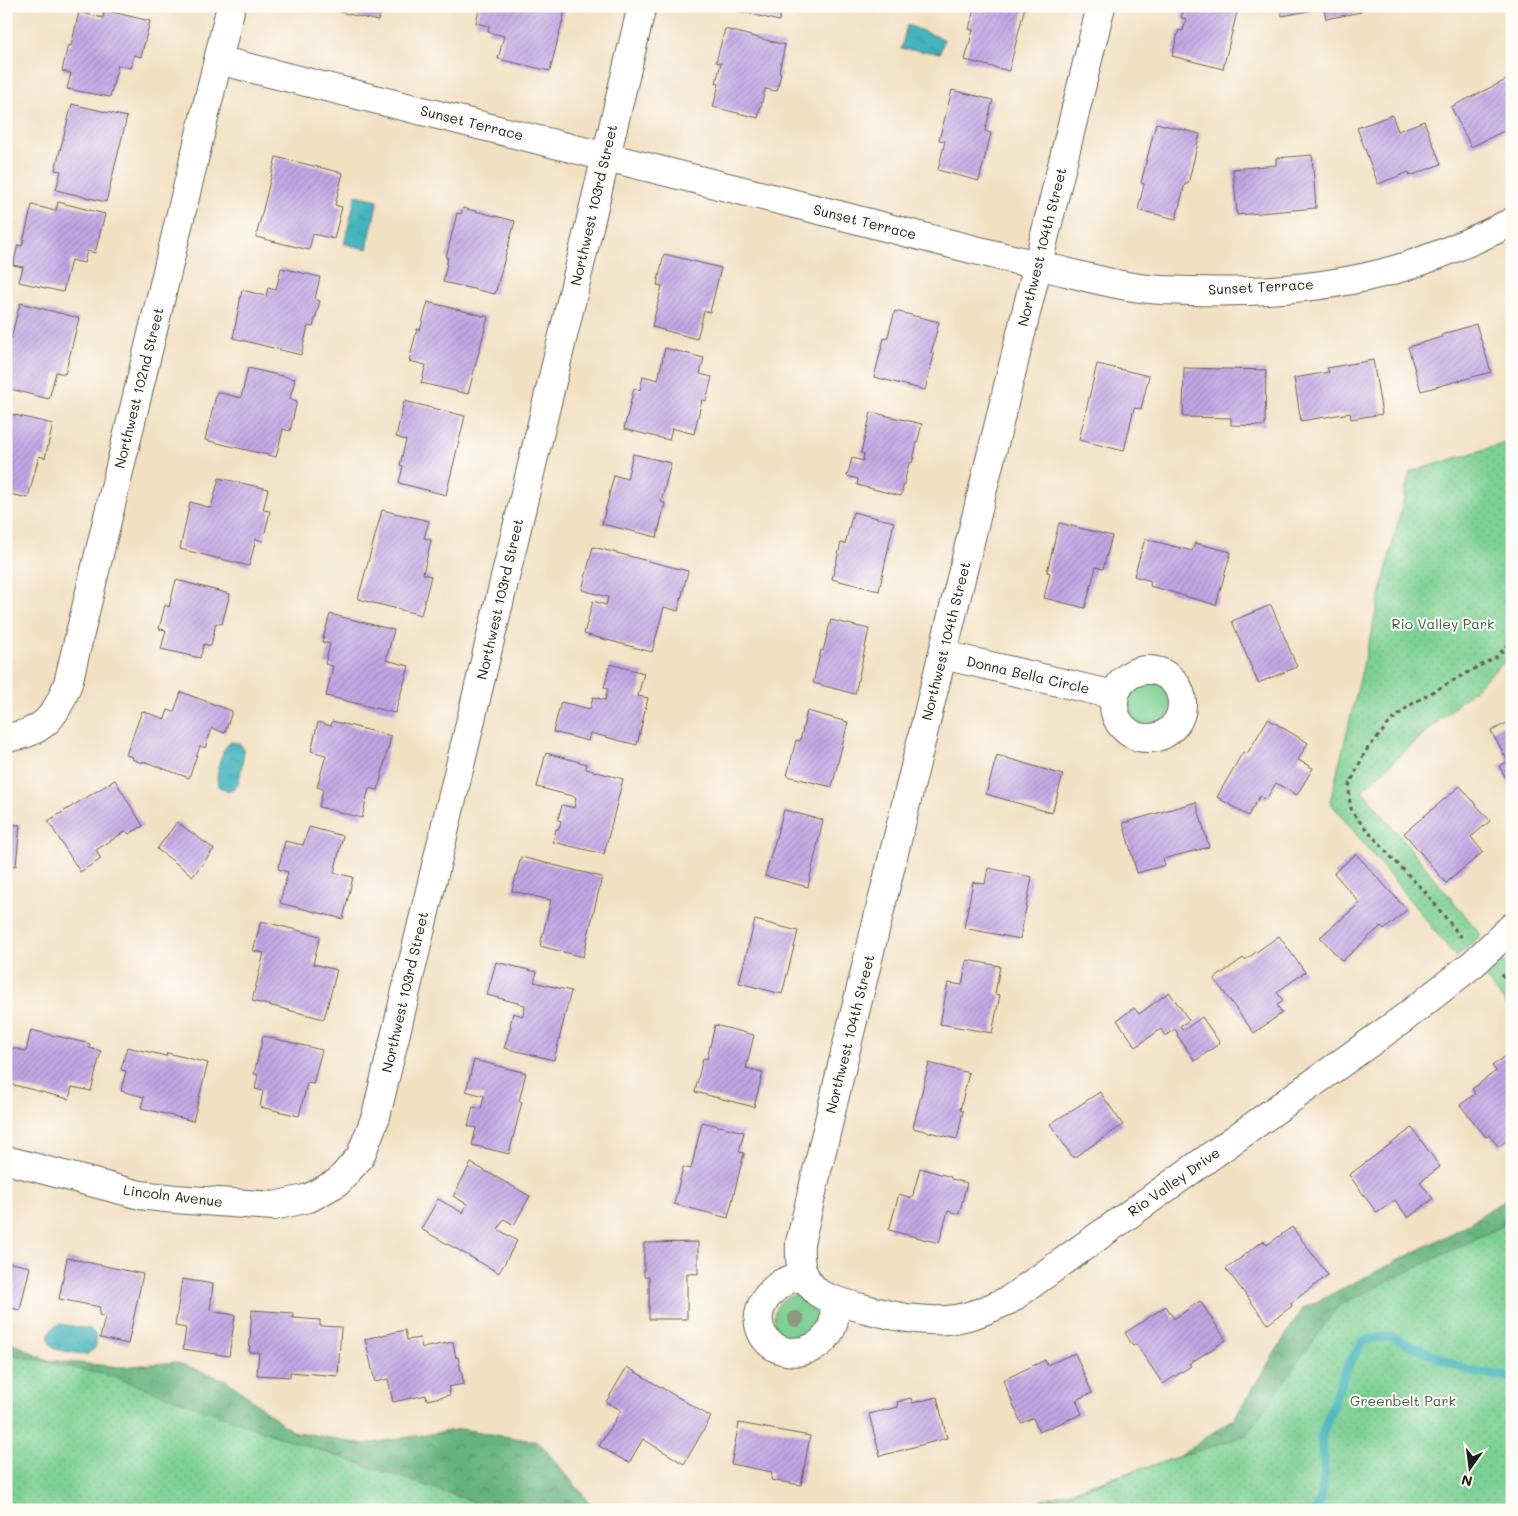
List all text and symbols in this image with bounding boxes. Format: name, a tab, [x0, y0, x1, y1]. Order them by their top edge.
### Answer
street label: Sunset Terrace	[419, 101, 526, 144]
street label: Northwest 103rd Street	[566, 122, 621, 287]
street label: Northwest 104th Street	[1013, 166, 1070, 328]
street label: Sunset Terrace	[812, 200, 919, 243]
street label: Sunset Terrace	[1208, 274, 1314, 299]
street label: Northwest 102nd Street	[109, 306, 168, 470]
street label: Northwest 103rd Street	[472, 516, 527, 681]
street label: Northwest 104th Street	[917, 560, 974, 722]
park label: Rio Valley Park	[1392, 614, 1494, 633]
street label: Donna Bella Circle	[965, 651, 1092, 698]
street label: Northwest 103rd Street	[377, 909, 432, 1074]
street label: Northwest 104th Street	[821, 953, 878, 1115]
street label: Rio Valley Drive	[1124, 1143, 1223, 1220]
street label: Lincoln Avenue	[122, 1180, 224, 1211]
park label: Greenbelt Park	[1350, 1391, 1456, 1410]
north arrow	[1446, 1444, 1496, 1494]
text: N	[1459, 1471, 1474, 1492]

